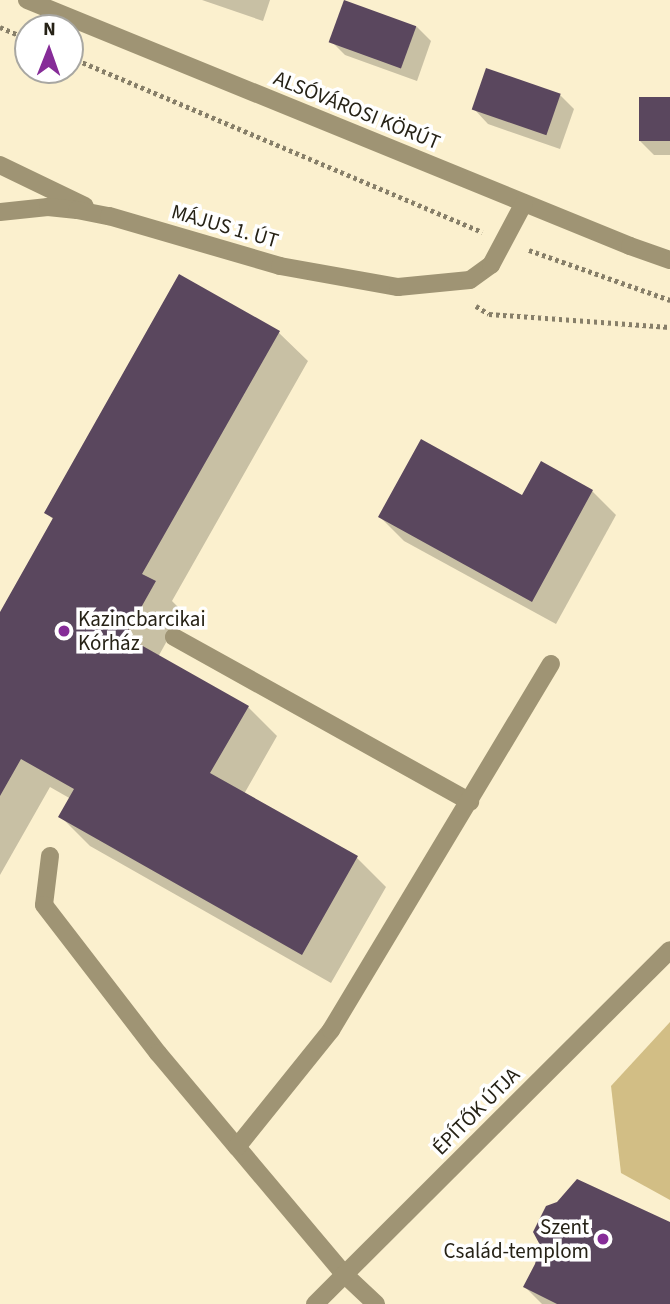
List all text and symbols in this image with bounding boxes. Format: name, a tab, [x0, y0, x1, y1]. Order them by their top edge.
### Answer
north arrow	[14, 14, 84, 84]
text: N	[43, 16, 56, 43]
street label: ALSÓVÁROSI KÖRÚT	[270, 65, 444, 155]
street label: MÁJUS 1. ÚT	[169, 199, 281, 253]
place label: Kazincbarcikai Kórház	[78, 606, 206, 656]
marker: Kazincbarcikai Kórház	[56, 623, 72, 639]
street label: ÉPÍTŐK ÚTJA	[427, 1062, 525, 1160]
place label: Szent Család-templom	[444, 1214, 589, 1264]
marker: Szent Család-templom	[595, 1231, 611, 1247]

